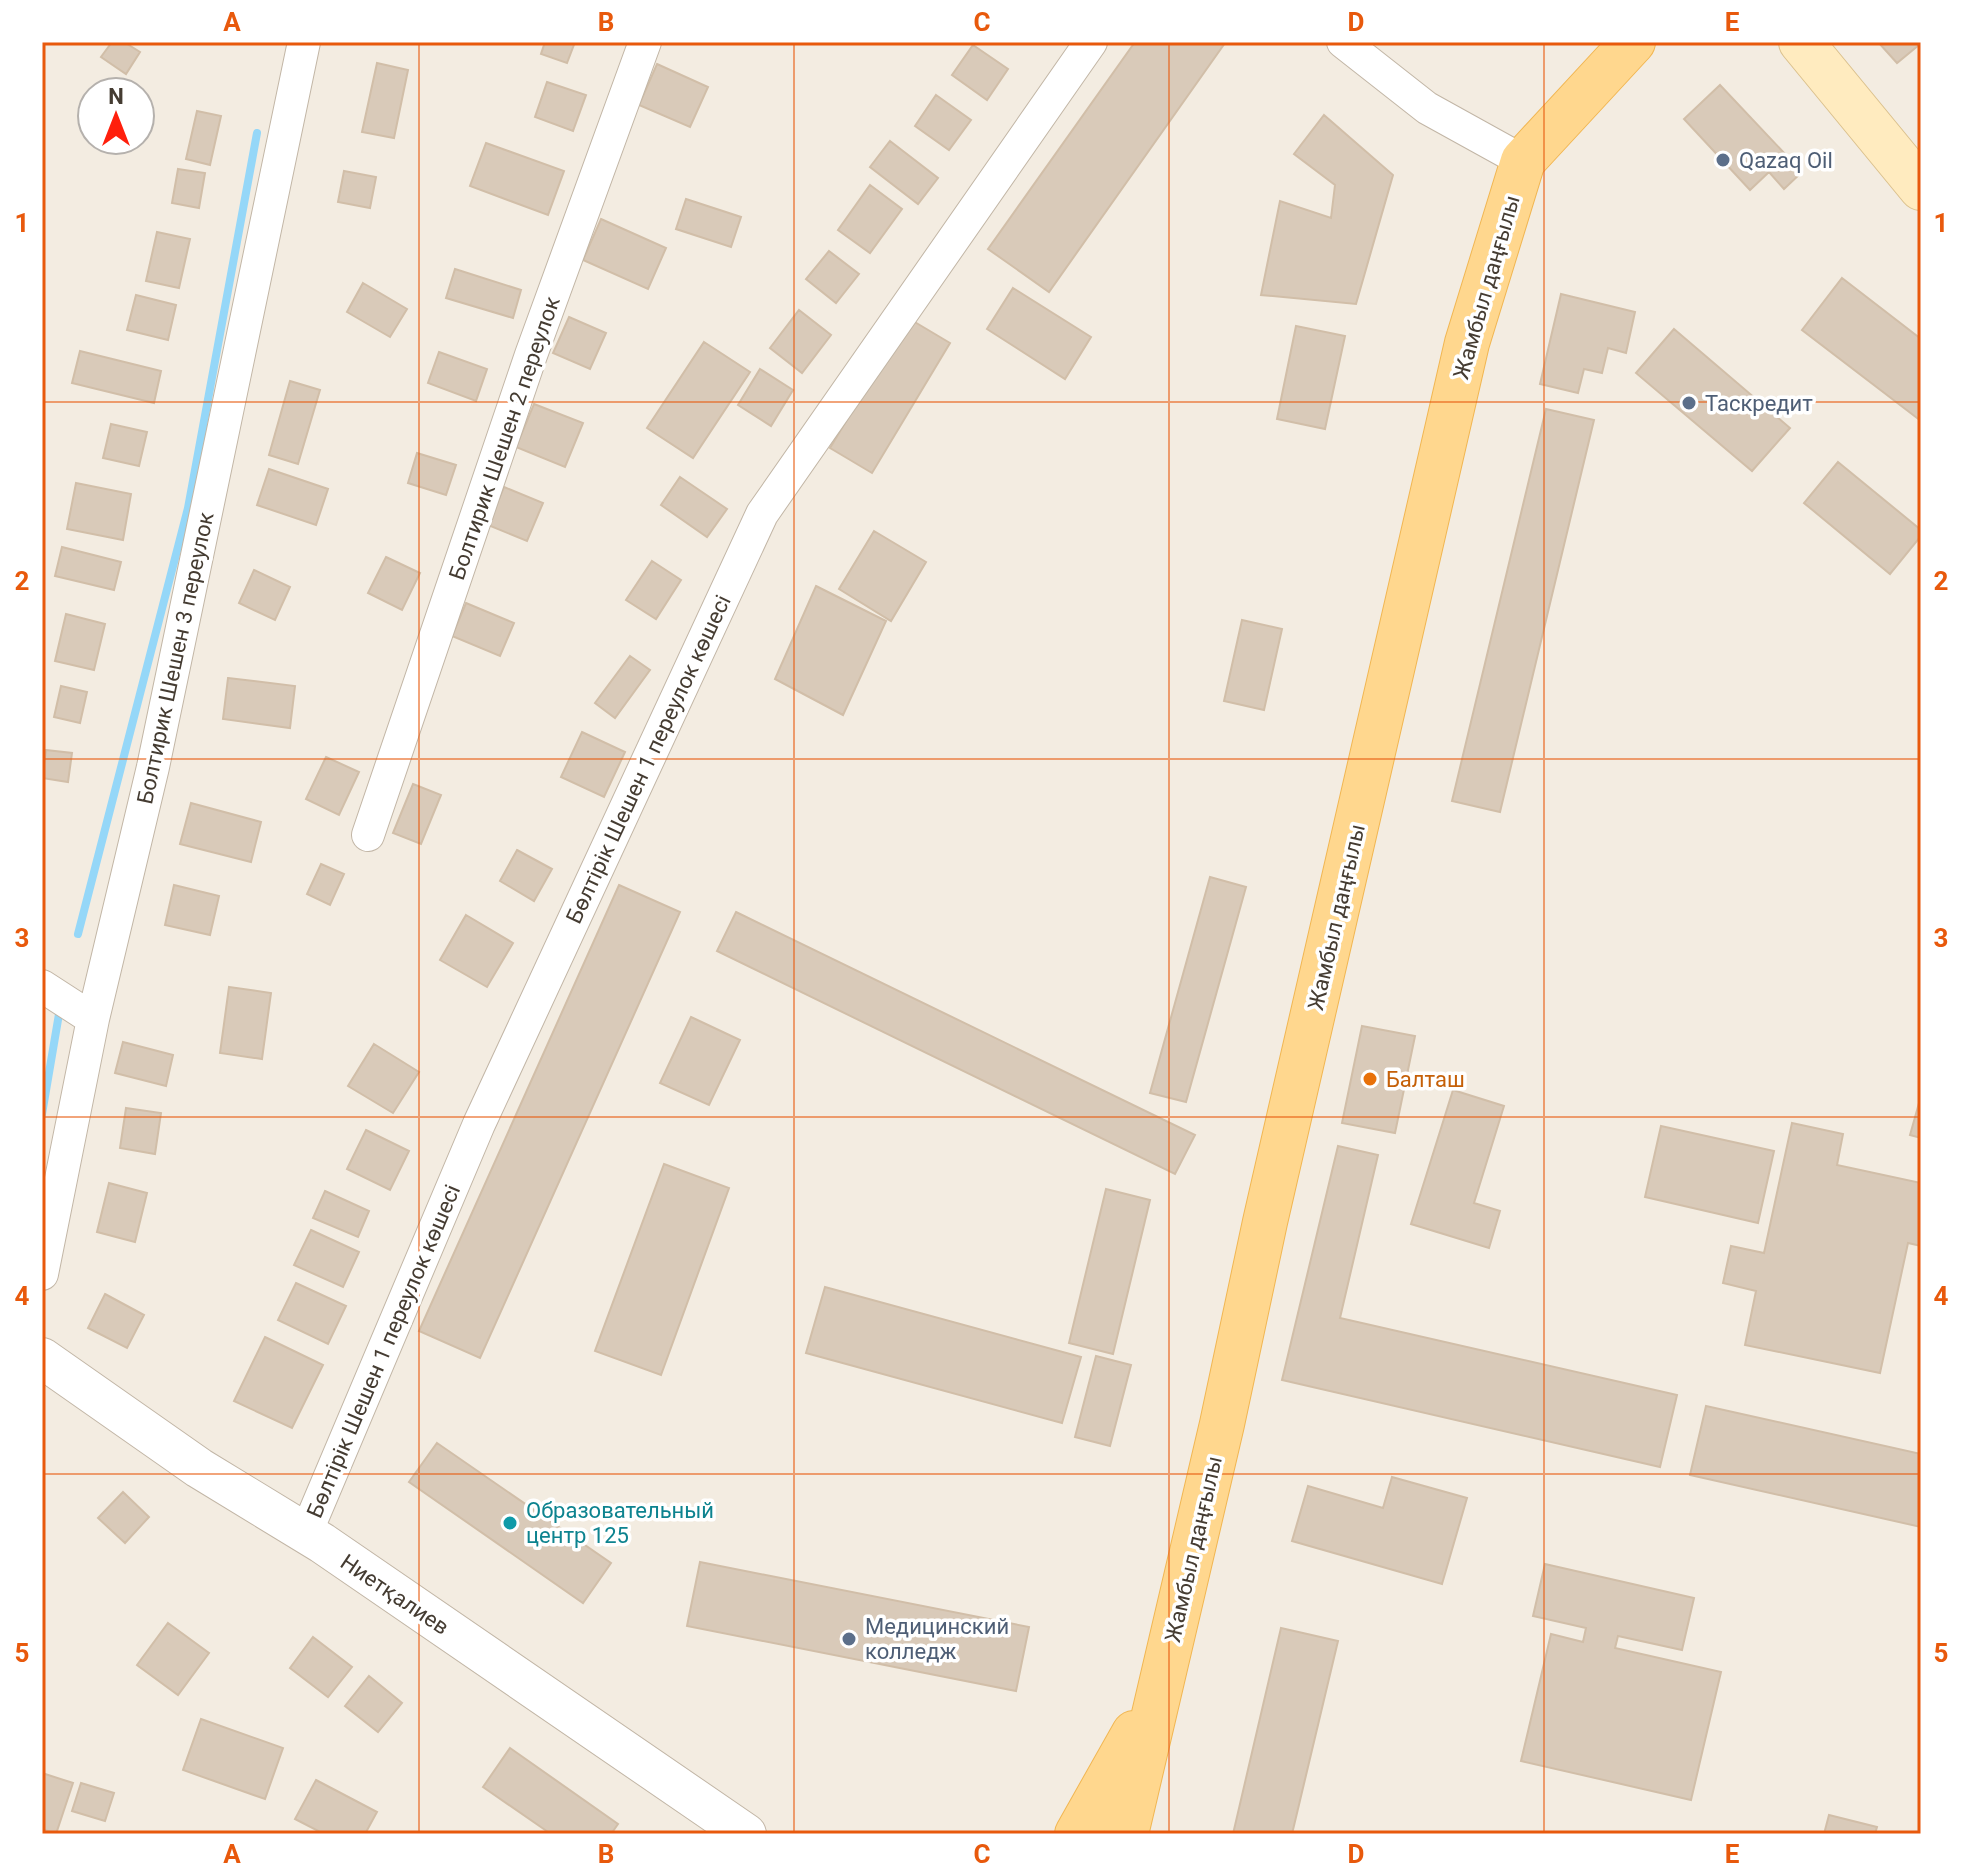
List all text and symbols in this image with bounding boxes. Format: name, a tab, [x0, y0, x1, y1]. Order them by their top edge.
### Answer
text: A	[223, 7, 241, 37]
text: B	[598, 7, 614, 37]
text: C	[973, 7, 991, 37]
text: D	[1348, 7, 1364, 37]
text: E	[1725, 7, 1740, 37]
north arrow	[76, 76, 156, 156]
text: N	[108, 84, 124, 109]
place label: Qazaq Oil	[1739, 148, 1833, 173]
marker: Qazaq Oil	[1714, 151, 1732, 169]
street label: Жамбыл даңғылы	[1448, 192, 1525, 382]
text: 1	[15, 208, 29, 238]
text: 1	[1934, 208, 1948, 238]
street label: Болтирик Шешен 2 переулок	[444, 293, 565, 583]
place label: Таскредит	[1705, 391, 1813, 416]
marker: Таскредит	[1680, 394, 1698, 412]
street label: Болтирик Шешен 3 переулок	[132, 510, 219, 806]
text: 2	[15, 566, 29, 596]
text: 2	[1934, 566, 1948, 596]
street label: Бөлтірік Шешен 1 переулок көшесі	[561, 591, 736, 927]
street label: Жамбыл даңғылы	[1303, 822, 1370, 1013]
text: 3	[15, 923, 29, 953]
text: 3	[1934, 923, 1948, 953]
place label: Балташ	[1386, 1067, 1465, 1092]
marker: Балташ	[1361, 1070, 1379, 1088]
street label: Бөлтірік Шешен 1 переулок көшесі	[302, 1181, 465, 1521]
text: 4	[15, 1281, 30, 1311]
text: 4	[1934, 1281, 1949, 1311]
street label: Жамбыл даңғылы	[1160, 1454, 1227, 1645]
place label: Образовательный центр 125	[526, 1498, 714, 1548]
marker: Образовательный центр 125	[501, 1514, 519, 1532]
street label: Ниетқалиев	[336, 1549, 454, 1640]
place label: Медицинский колледж	[865, 1614, 1009, 1664]
marker: Медицинский колледж	[840, 1630, 858, 1648]
text: 5	[15, 1638, 29, 1668]
text: 5	[1934, 1638, 1948, 1668]
text: A	[223, 1839, 241, 1869]
text: B	[598, 1839, 614, 1869]
text: C	[973, 1839, 991, 1869]
text: D	[1348, 1839, 1364, 1869]
text: E	[1725, 1839, 1740, 1869]

